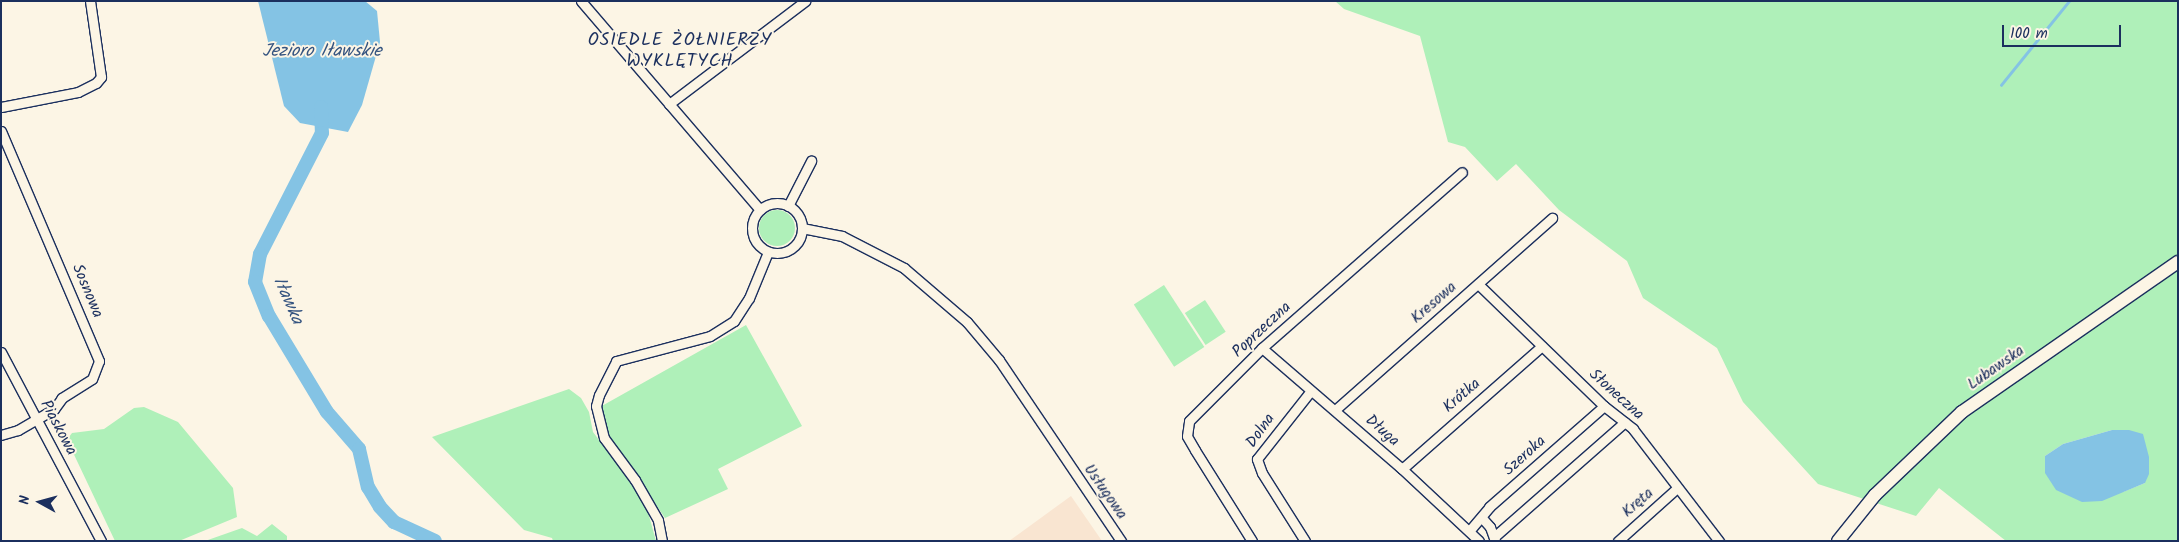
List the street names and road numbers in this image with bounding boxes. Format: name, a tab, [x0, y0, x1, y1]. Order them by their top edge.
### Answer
street label: Sosnowa	[67, 261, 107, 321]
street label: Kresowa	[1407, 278, 1461, 328]
street label: Poprzeczna	[1229, 298, 1295, 362]
street label: Lubawska	[1964, 342, 2028, 394]
street label: Słoneczna	[1585, 365, 1647, 425]
street label: Krótka	[1439, 375, 1485, 417]
street label: Piaskowa	[35, 397, 81, 459]
street label: Dolna	[1242, 410, 1280, 452]
street label: Długa	[1361, 411, 1403, 451]
street label: Szeroka	[1500, 432, 1550, 480]
street label: Usługowa	[1079, 461, 1131, 523]
street label: Kręta	[1618, 484, 1658, 522]

